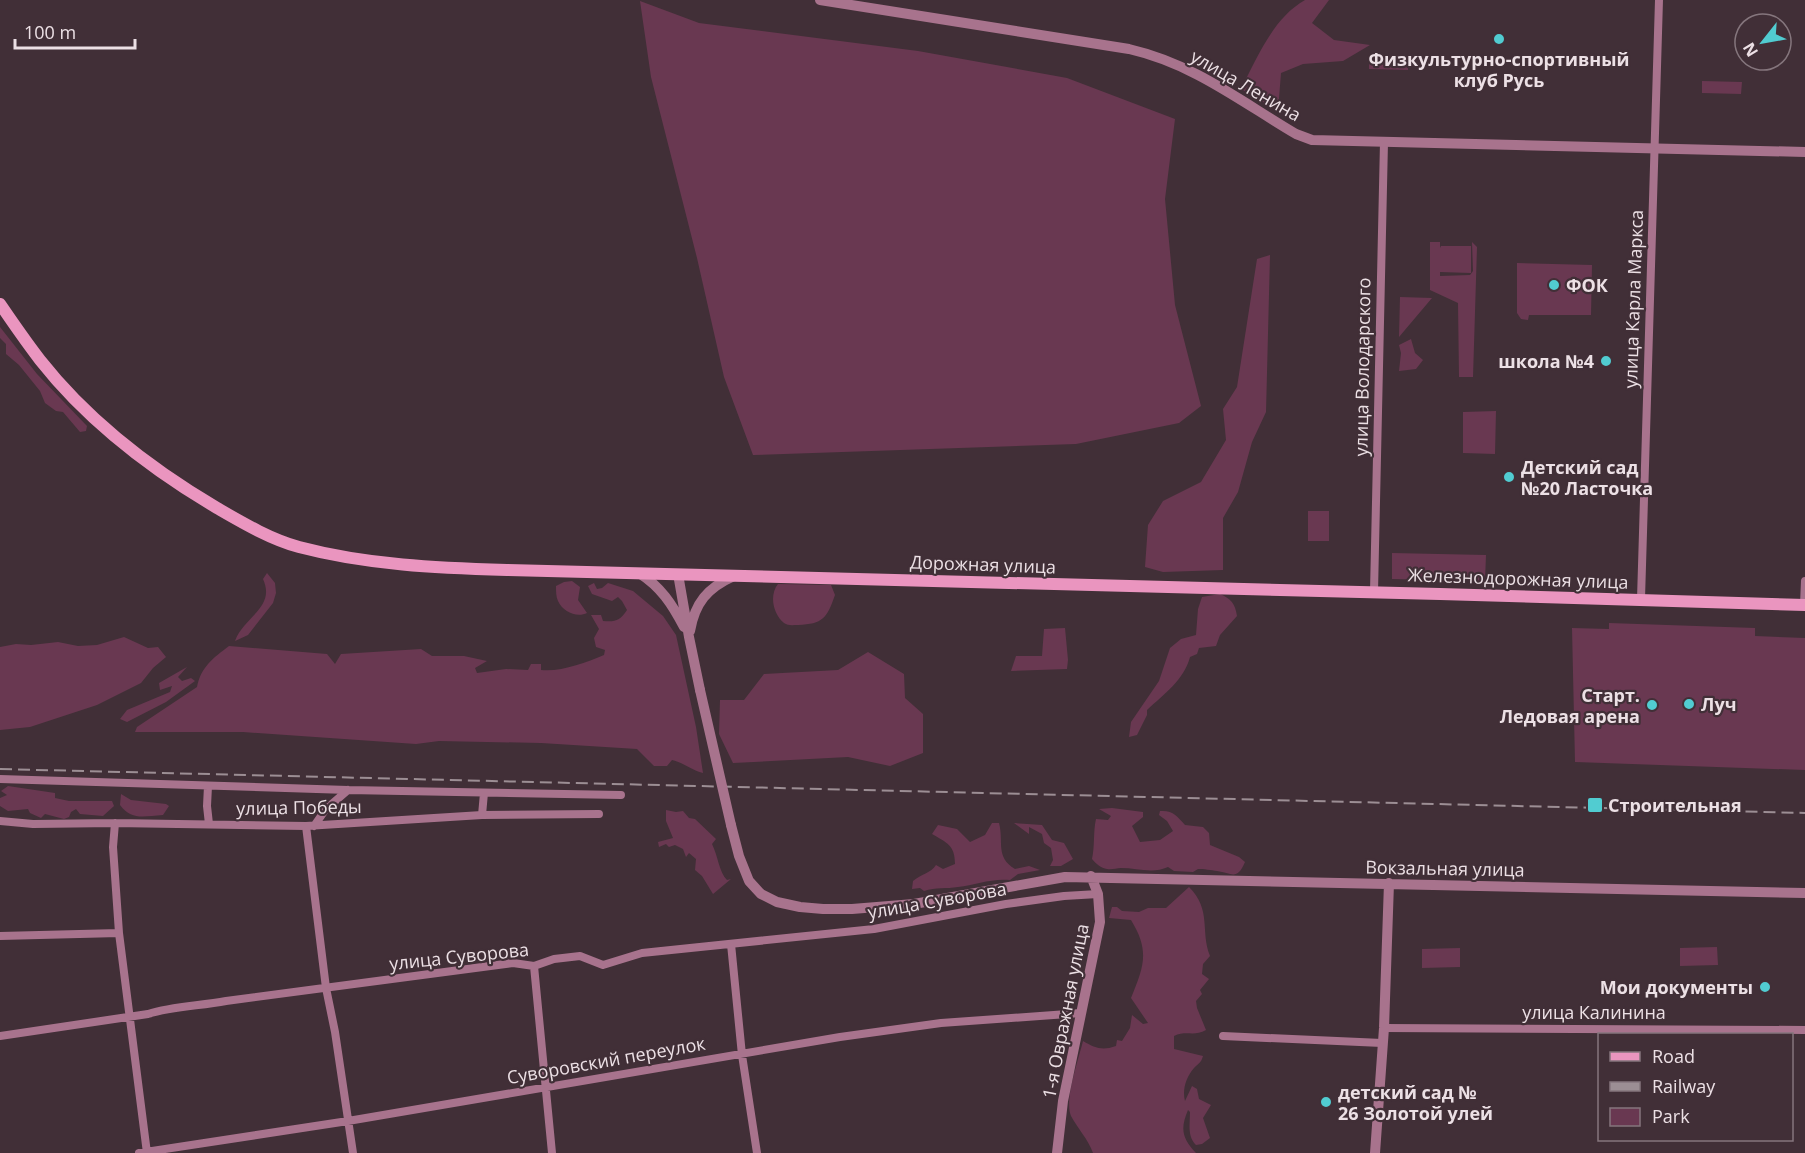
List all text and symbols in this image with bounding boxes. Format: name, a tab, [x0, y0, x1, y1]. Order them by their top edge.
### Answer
scale bar	[15, 12, 135, 50]
north arrow	[1733, 12, 1793, 72]
text: 100 m	[24, 20, 76, 44]
marker: Физкультурно-спортивный клуб Русь	[1492, 32, 1506, 46]
text: N	[1737, 38, 1763, 61]
street label: улица Ленина	[1186, 44, 1306, 126]
place label: Физкультурно-спортивный клуб Русь	[1369, 47, 1629, 92]
street label: улица Карла Маркса	[1618, 209, 1648, 389]
place label: ФОК	[1566, 273, 1609, 297]
street label: улица Володарского	[1348, 277, 1376, 457]
marker: ФОК	[1547, 278, 1561, 292]
place label: школа №4	[1498, 349, 1594, 373]
marker: школа №4	[1599, 354, 1613, 368]
place label: Детский сад №20 Ласточка	[1521, 455, 1653, 500]
marker: Детский сад №20 Ласточка	[1502, 470, 1516, 484]
street label: Дорожная улица	[909, 549, 1057, 579]
street label: Железнодорожная улица	[1407, 562, 1629, 594]
place label: Старт. Ледовая арена	[1500, 683, 1640, 728]
place label: Луч	[1701, 692, 1736, 716]
marker: Луч	[1682, 697, 1696, 711]
marker: Старт. Ледовая арена	[1645, 698, 1659, 712]
place label: Строительная	[1608, 793, 1742, 817]
street label: улица Победы	[236, 794, 362, 820]
marker: Строительная	[1586, 796, 1604, 814]
street label: Вокзальная улица	[1365, 855, 1525, 881]
street label: улица Суворова	[866, 876, 1008, 924]
street label: 1-я Овражная улица	[1036, 922, 1094, 1100]
street label: улица Суворова	[388, 937, 530, 975]
place label: Мои документы	[1600, 975, 1753, 999]
marker: Мои документы	[1758, 980, 1772, 994]
street label: улица Калинина	[1522, 1000, 1666, 1024]
street label: Суворовский переулок	[505, 1031, 708, 1089]
legend	[1598, 1033, 1793, 1141]
text: Road	[1652, 1044, 1695, 1068]
text: Railway	[1652, 1074, 1716, 1098]
place label: детский сад № 26 Золотой улей	[1338, 1080, 1493, 1125]
marker: детский сад № 26 Золотой улей	[1319, 1095, 1333, 1109]
text: Park	[1652, 1104, 1690, 1128]

